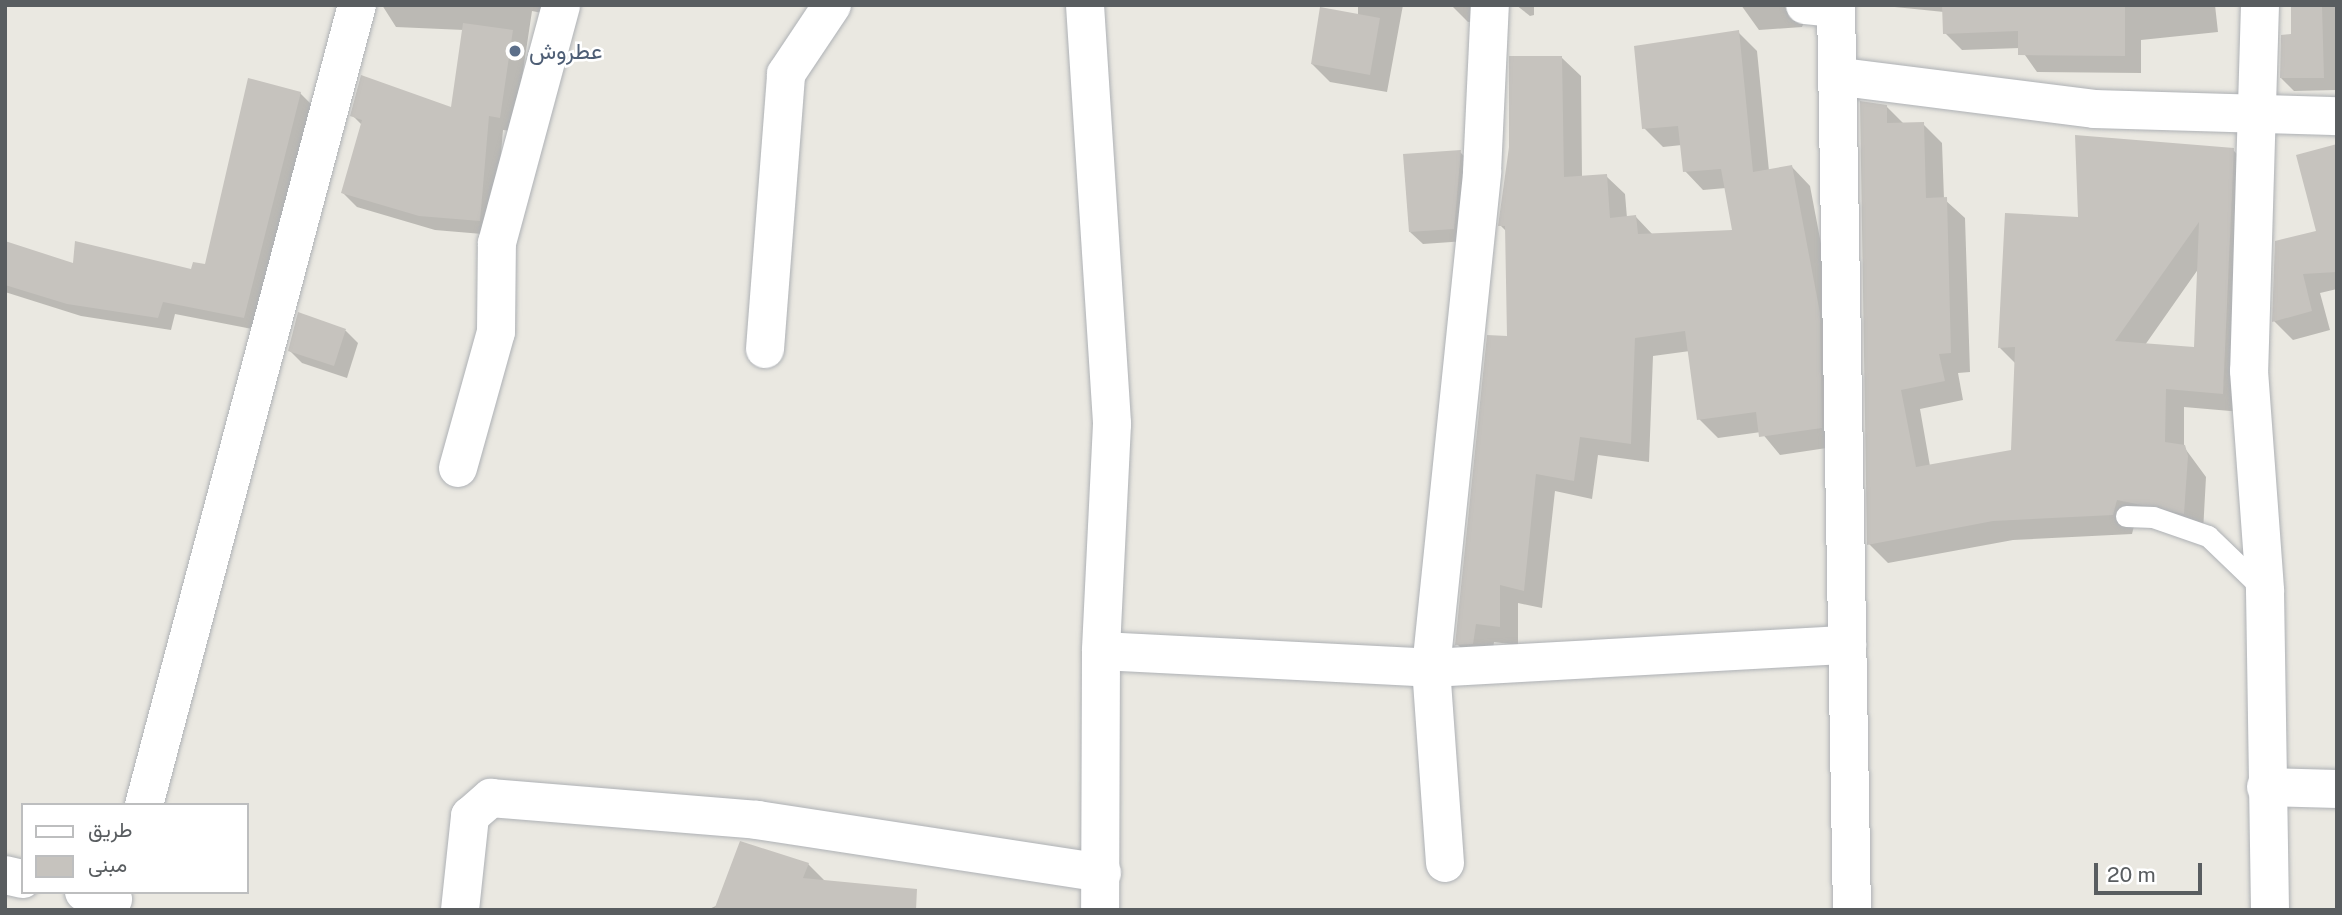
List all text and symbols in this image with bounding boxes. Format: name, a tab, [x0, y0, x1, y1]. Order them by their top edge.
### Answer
place label: عطروش	[529, 37, 602, 65]
marker: عطروش	[507, 43, 523, 59]
legend	[21, 803, 248, 894]
text: طريق	[88, 817, 133, 842]
scale bar	[2097, 848, 2206, 892]
text: مبنى	[88, 852, 127, 877]
text: 20 m	[2107, 862, 2156, 887]

